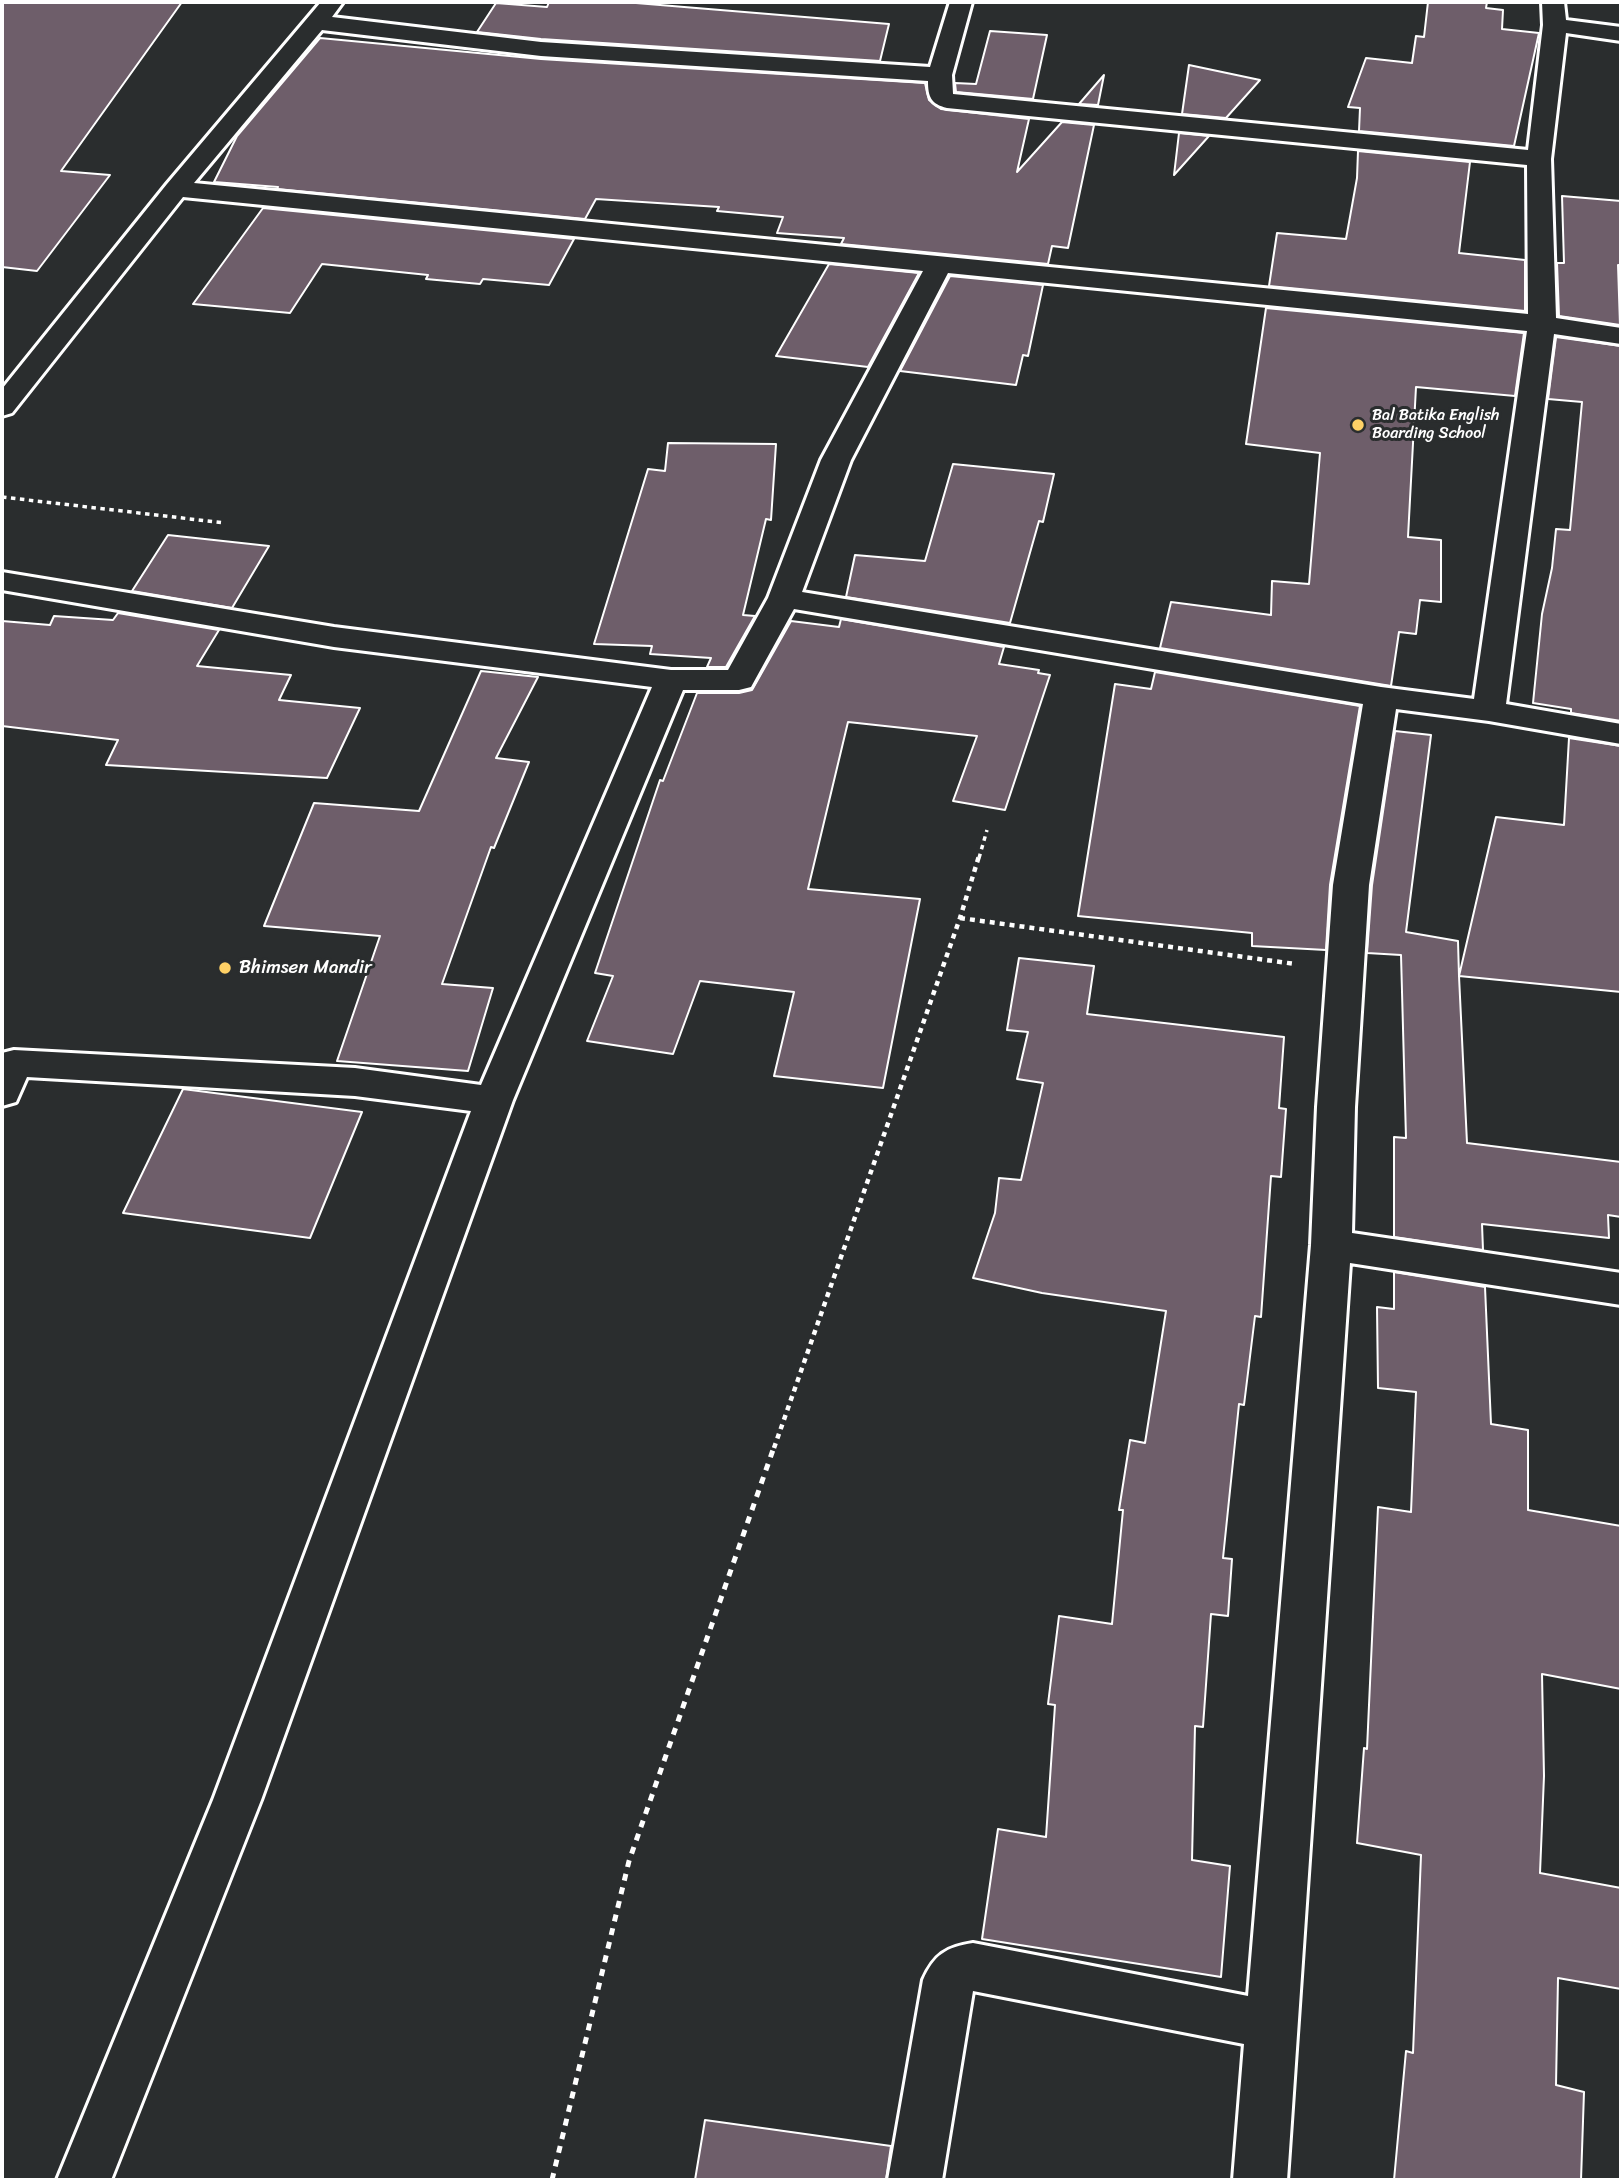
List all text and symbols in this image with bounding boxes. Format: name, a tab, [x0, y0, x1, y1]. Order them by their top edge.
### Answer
place label: Bal Batika English Boarding School	[1372, 406, 1499, 444]
marker: Bal Batika English Boarding School	[1350, 417, 1366, 433]
place label: Bhimsen Mandir	[239, 957, 372, 979]
marker: Bhimsen Mandir	[217, 960, 233, 976]

